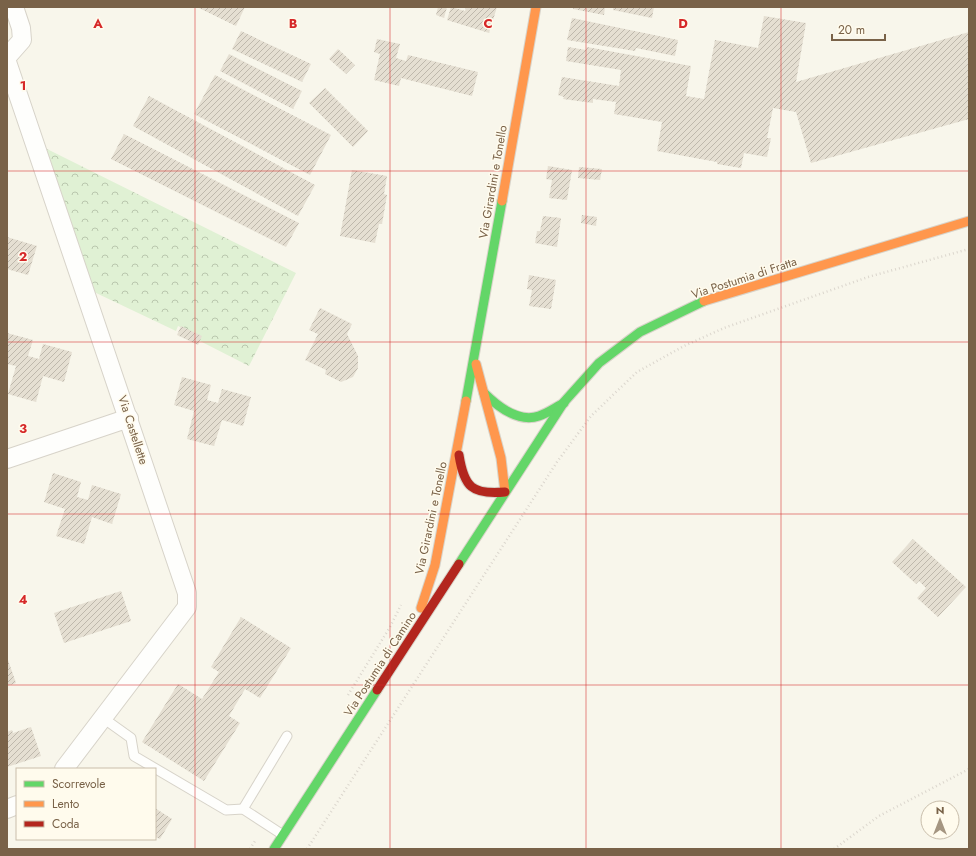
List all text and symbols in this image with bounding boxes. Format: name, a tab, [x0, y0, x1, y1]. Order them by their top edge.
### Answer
text: A	[92, 14, 103, 33]
text: B	[289, 14, 298, 33]
text: C	[483, 14, 493, 33]
text: D	[678, 14, 688, 33]
scale bar	[832, 16, 885, 42]
text: 20 m	[838, 21, 865, 39]
text: 1	[20, 76, 26, 95]
street label: Via Girardini e Tonello	[474, 123, 512, 240]
text: 2	[19, 247, 27, 266]
street label: Via Postumia di Fratta	[689, 252, 799, 304]
street label: Via Castellette	[113, 393, 153, 467]
text: 3	[19, 419, 27, 438]
street label: Via Girardini e Tonello	[410, 459, 452, 576]
text: 4	[18, 590, 28, 609]
street label: Via Postumia di Camino	[339, 608, 421, 720]
legend	[16, 768, 156, 840]
text: Scorrevole	[52, 775, 106, 793]
text: Lento	[52, 795, 80, 813]
north arrow	[920, 800, 960, 840]
text: N	[936, 802, 944, 818]
text: Coda	[52, 815, 80, 833]

